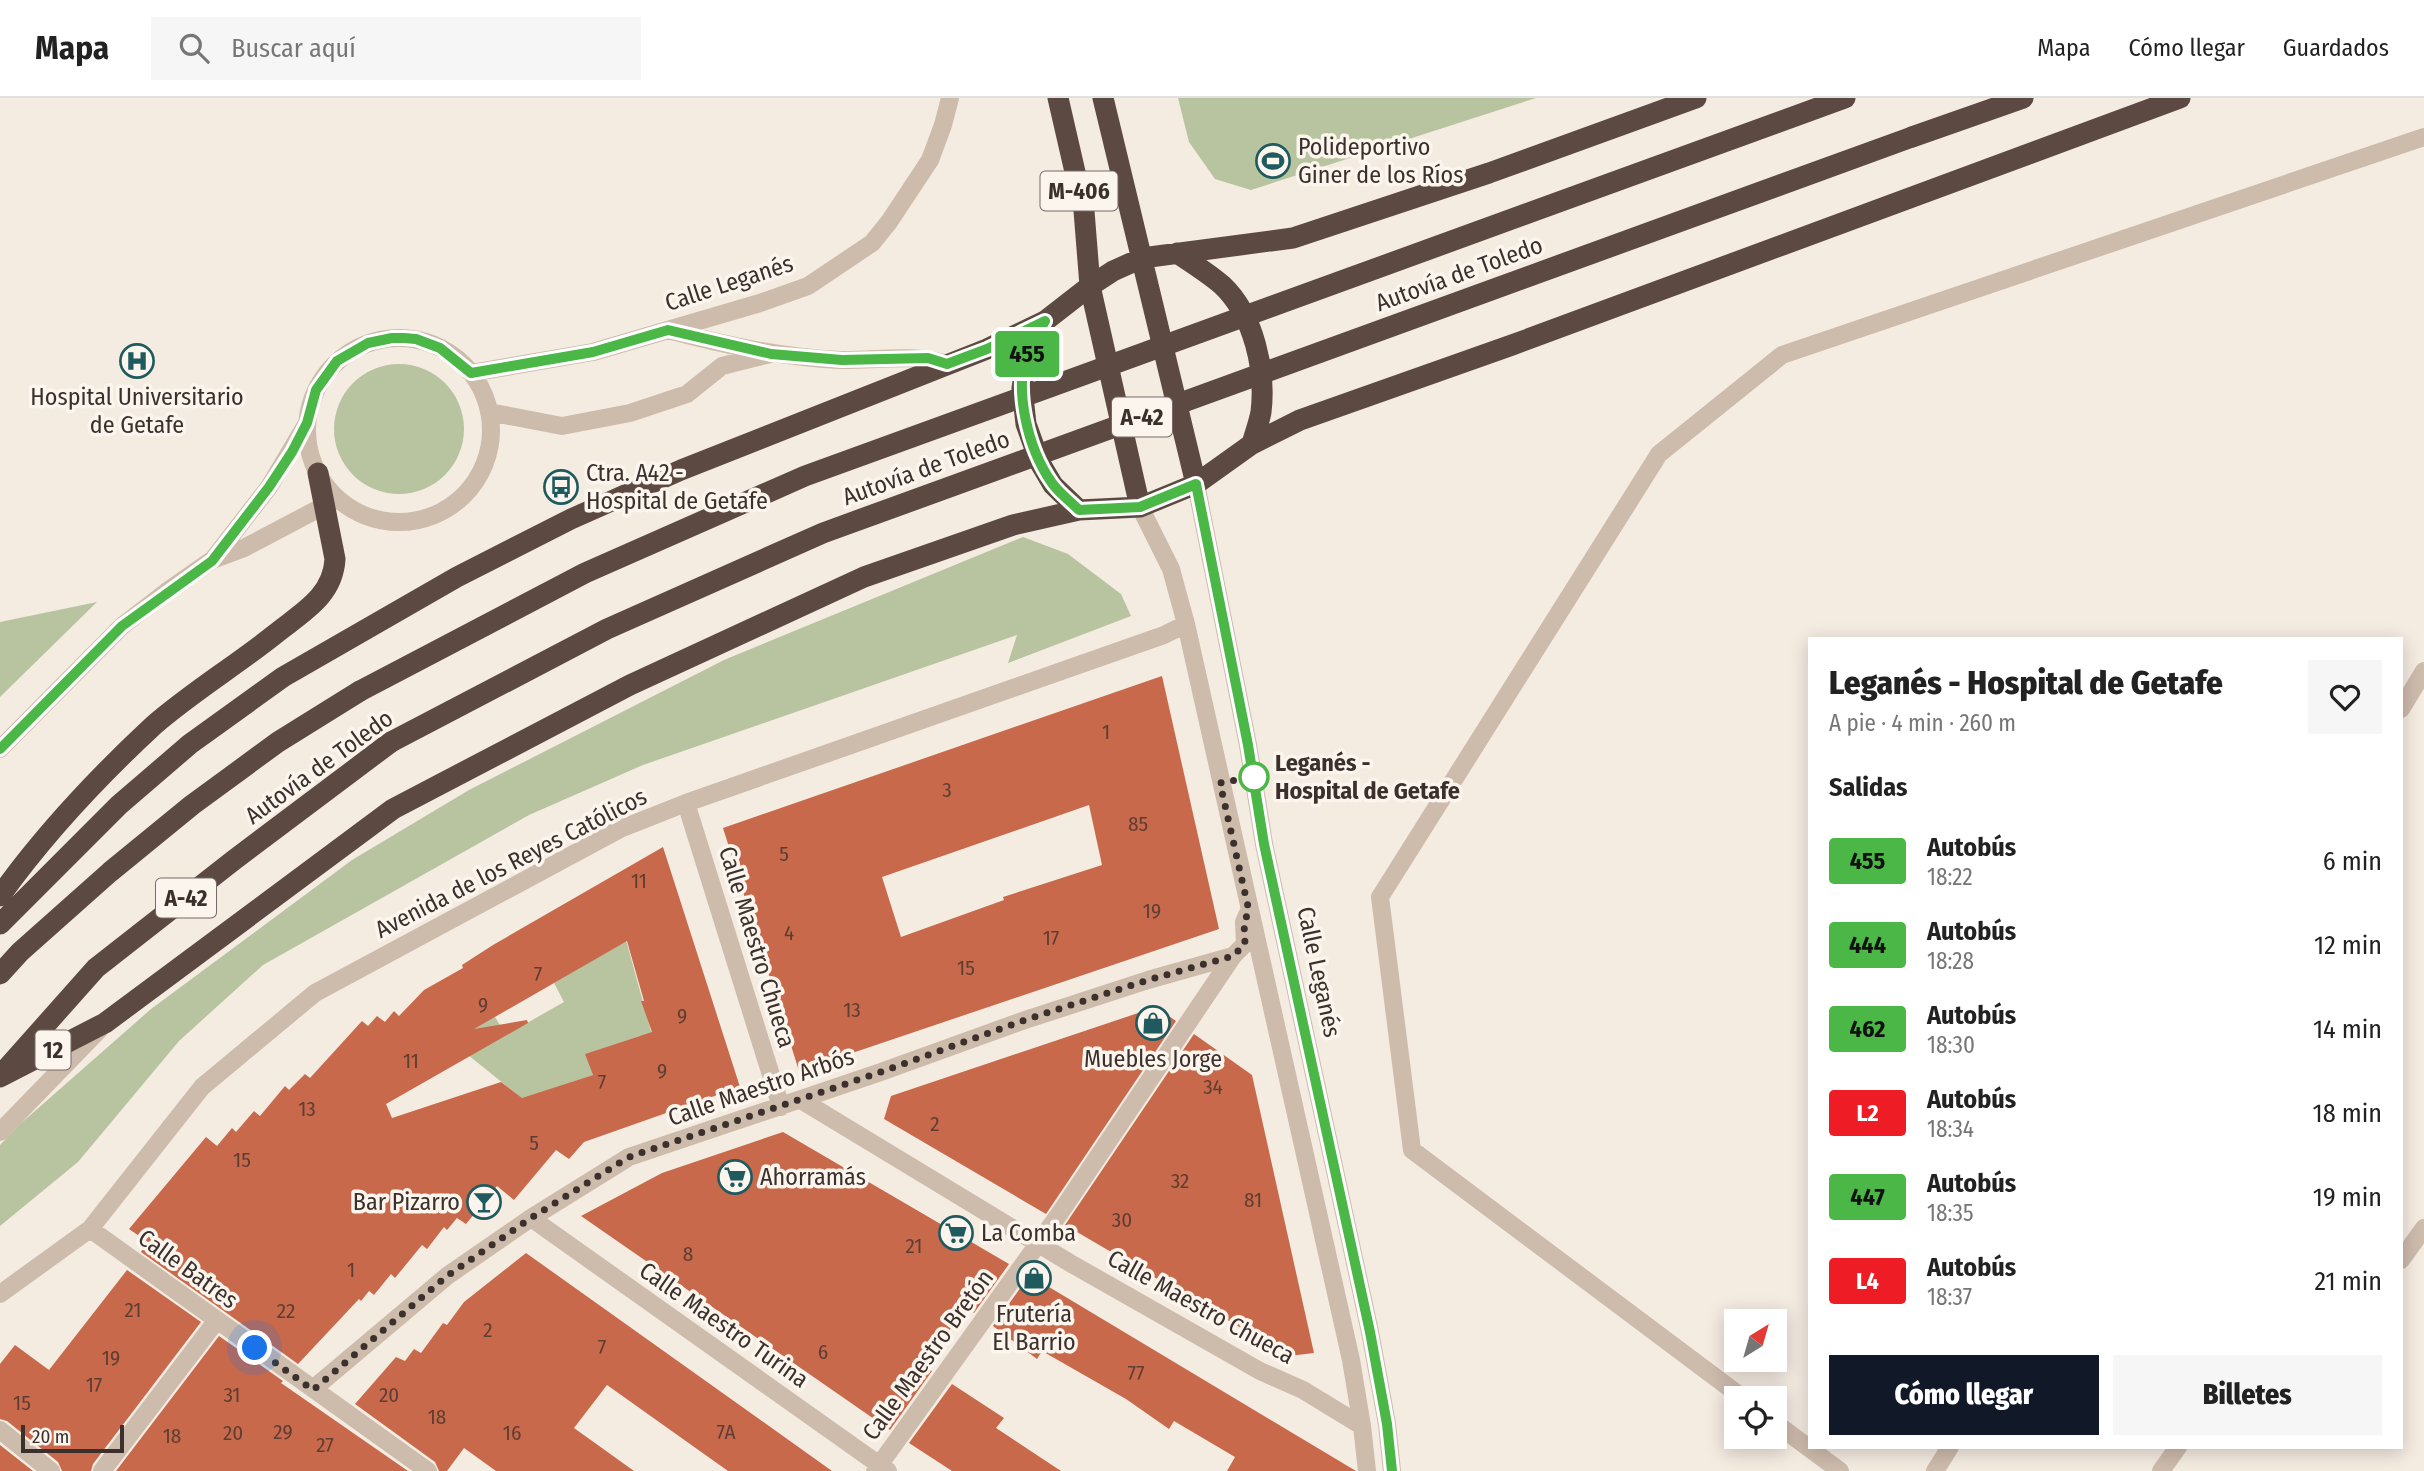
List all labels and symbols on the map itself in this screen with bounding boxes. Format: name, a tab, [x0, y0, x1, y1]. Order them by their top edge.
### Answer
place label: Polideportivo Giner de los Ríos	[1298, 133, 1463, 189]
sports icon: Polideportivo Giner de los Ríos	[1254, 142, 1292, 180]
road number: M-406	[1040, 172, 1118, 211]
street label: Autovía de Toledo	[1372, 231, 1546, 317]
street label: Calle Leganés	[662, 249, 796, 317]
line badge: 455	[987, 331, 1067, 377]
hospital icon: Hospital Universitario de Getafe	[118, 342, 156, 380]
place label: Hospital Universitario de Getafe	[30, 383, 244, 439]
road number: A-42	[1112, 398, 1172, 436]
street label: Autovía de Toledo	[839, 425, 1013, 511]
place label: Ctra. A42 - Hospital de Getafe	[586, 459, 768, 515]
bus stop icon: Ctra. A42 - Hospital de Getafe	[542, 468, 580, 506]
street label: Autovía de Toledo	[240, 704, 398, 830]
house number: 1	[1102, 719, 1110, 745]
place label: Leganés - Hospital de Getafe	[1275, 749, 1460, 805]
marker: Leganés - Hospital de Getafe	[1239, 762, 1269, 792]
house number: 3	[942, 777, 952, 803]
street label: Avenida de los Reyes Católicos	[371, 782, 651, 944]
house number: 85	[1128, 811, 1148, 837]
house number: 5	[779, 841, 789, 867]
street label: Calle Maestro Chueca	[713, 843, 801, 1051]
house number: 11	[631, 868, 647, 894]
road number: A-42	[156, 878, 216, 918]
house number: 19	[1143, 898, 1161, 924]
street label: Calle Leganés	[1291, 904, 1347, 1040]
house number: 4	[784, 920, 794, 946]
house number: 17	[1043, 925, 1059, 951]
house number: 15	[957, 955, 975, 981]
house number: 7	[534, 961, 542, 987]
house number: 9	[478, 992, 488, 1018]
house number: 13	[843, 997, 861, 1023]
house number: 9	[677, 1003, 687, 1029]
shop icon: Muebles Jorge	[1134, 1004, 1172, 1042]
road number: 12	[36, 1030, 70, 1070]
street label: Calle Maestro Arbós	[664, 1042, 858, 1132]
place label: Muebles Jorge	[1084, 1045, 1222, 1073]
house number: 11	[403, 1048, 419, 1074]
house number: 9	[657, 1058, 667, 1084]
house number: 7	[598, 1069, 606, 1095]
house number: 34	[1203, 1074, 1223, 1100]
house number: 13	[298, 1096, 316, 1122]
house number: 2	[930, 1111, 940, 1137]
house number: 5	[529, 1130, 539, 1156]
house number: 15	[233, 1147, 251, 1173]
supermarket icon: Ahorramás	[716, 1158, 754, 1196]
place label: Ahorramás	[760, 1163, 866, 1191]
house number: 32	[1171, 1168, 1189, 1194]
bar icon: Bar Pizarro	[465, 1183, 503, 1221]
house number: 81	[1244, 1187, 1262, 1213]
place label: Bar Pizarro	[353, 1188, 460, 1216]
house number: 30	[1112, 1207, 1132, 1233]
supermarket icon: La Comba	[937, 1214, 975, 1252]
place label: La Comba	[981, 1219, 1076, 1247]
street label: Calle Batres	[133, 1224, 243, 1314]
house number: 21	[906, 1233, 923, 1259]
house number: 8	[683, 1241, 693, 1267]
street label: Calle Maestro Chueca	[1103, 1244, 1299, 1370]
street label: Calle Maestro Turina	[634, 1256, 814, 1394]
house number: 1	[347, 1257, 355, 1283]
shop icon: Frutería El Barrio	[1015, 1259, 1053, 1297]
street label: Calle Maestro Bretón	[857, 1264, 999, 1446]
house number: 21	[125, 1297, 142, 1323]
house number: 22	[277, 1298, 295, 1324]
place label: Frutería El Barrio	[992, 1300, 1076, 1356]
north arrow	[1724, 1309, 1787, 1372]
house number: 2	[483, 1317, 493, 1343]
your location	[237, 1330, 272, 1365]
house number: 7	[598, 1334, 606, 1360]
house number: 6	[818, 1339, 828, 1365]
house number: 19	[102, 1345, 120, 1371]
house number: 77	[1127, 1360, 1145, 1386]
house number: 17	[86, 1372, 102, 1398]
house number: 31	[223, 1382, 241, 1408]
house number: 20	[379, 1382, 399, 1408]
house number: 15	[13, 1390, 31, 1416]
house number: 18	[428, 1404, 446, 1430]
house number: 29	[273, 1419, 293, 1445]
house number: 7A	[717, 1419, 735, 1445]
house number: 20	[223, 1420, 243, 1446]
house number: 16	[503, 1420, 521, 1446]
scale bar	[21, 1422, 124, 1454]
house number: 18	[163, 1423, 181, 1449]
house number: 27	[316, 1432, 334, 1458]

